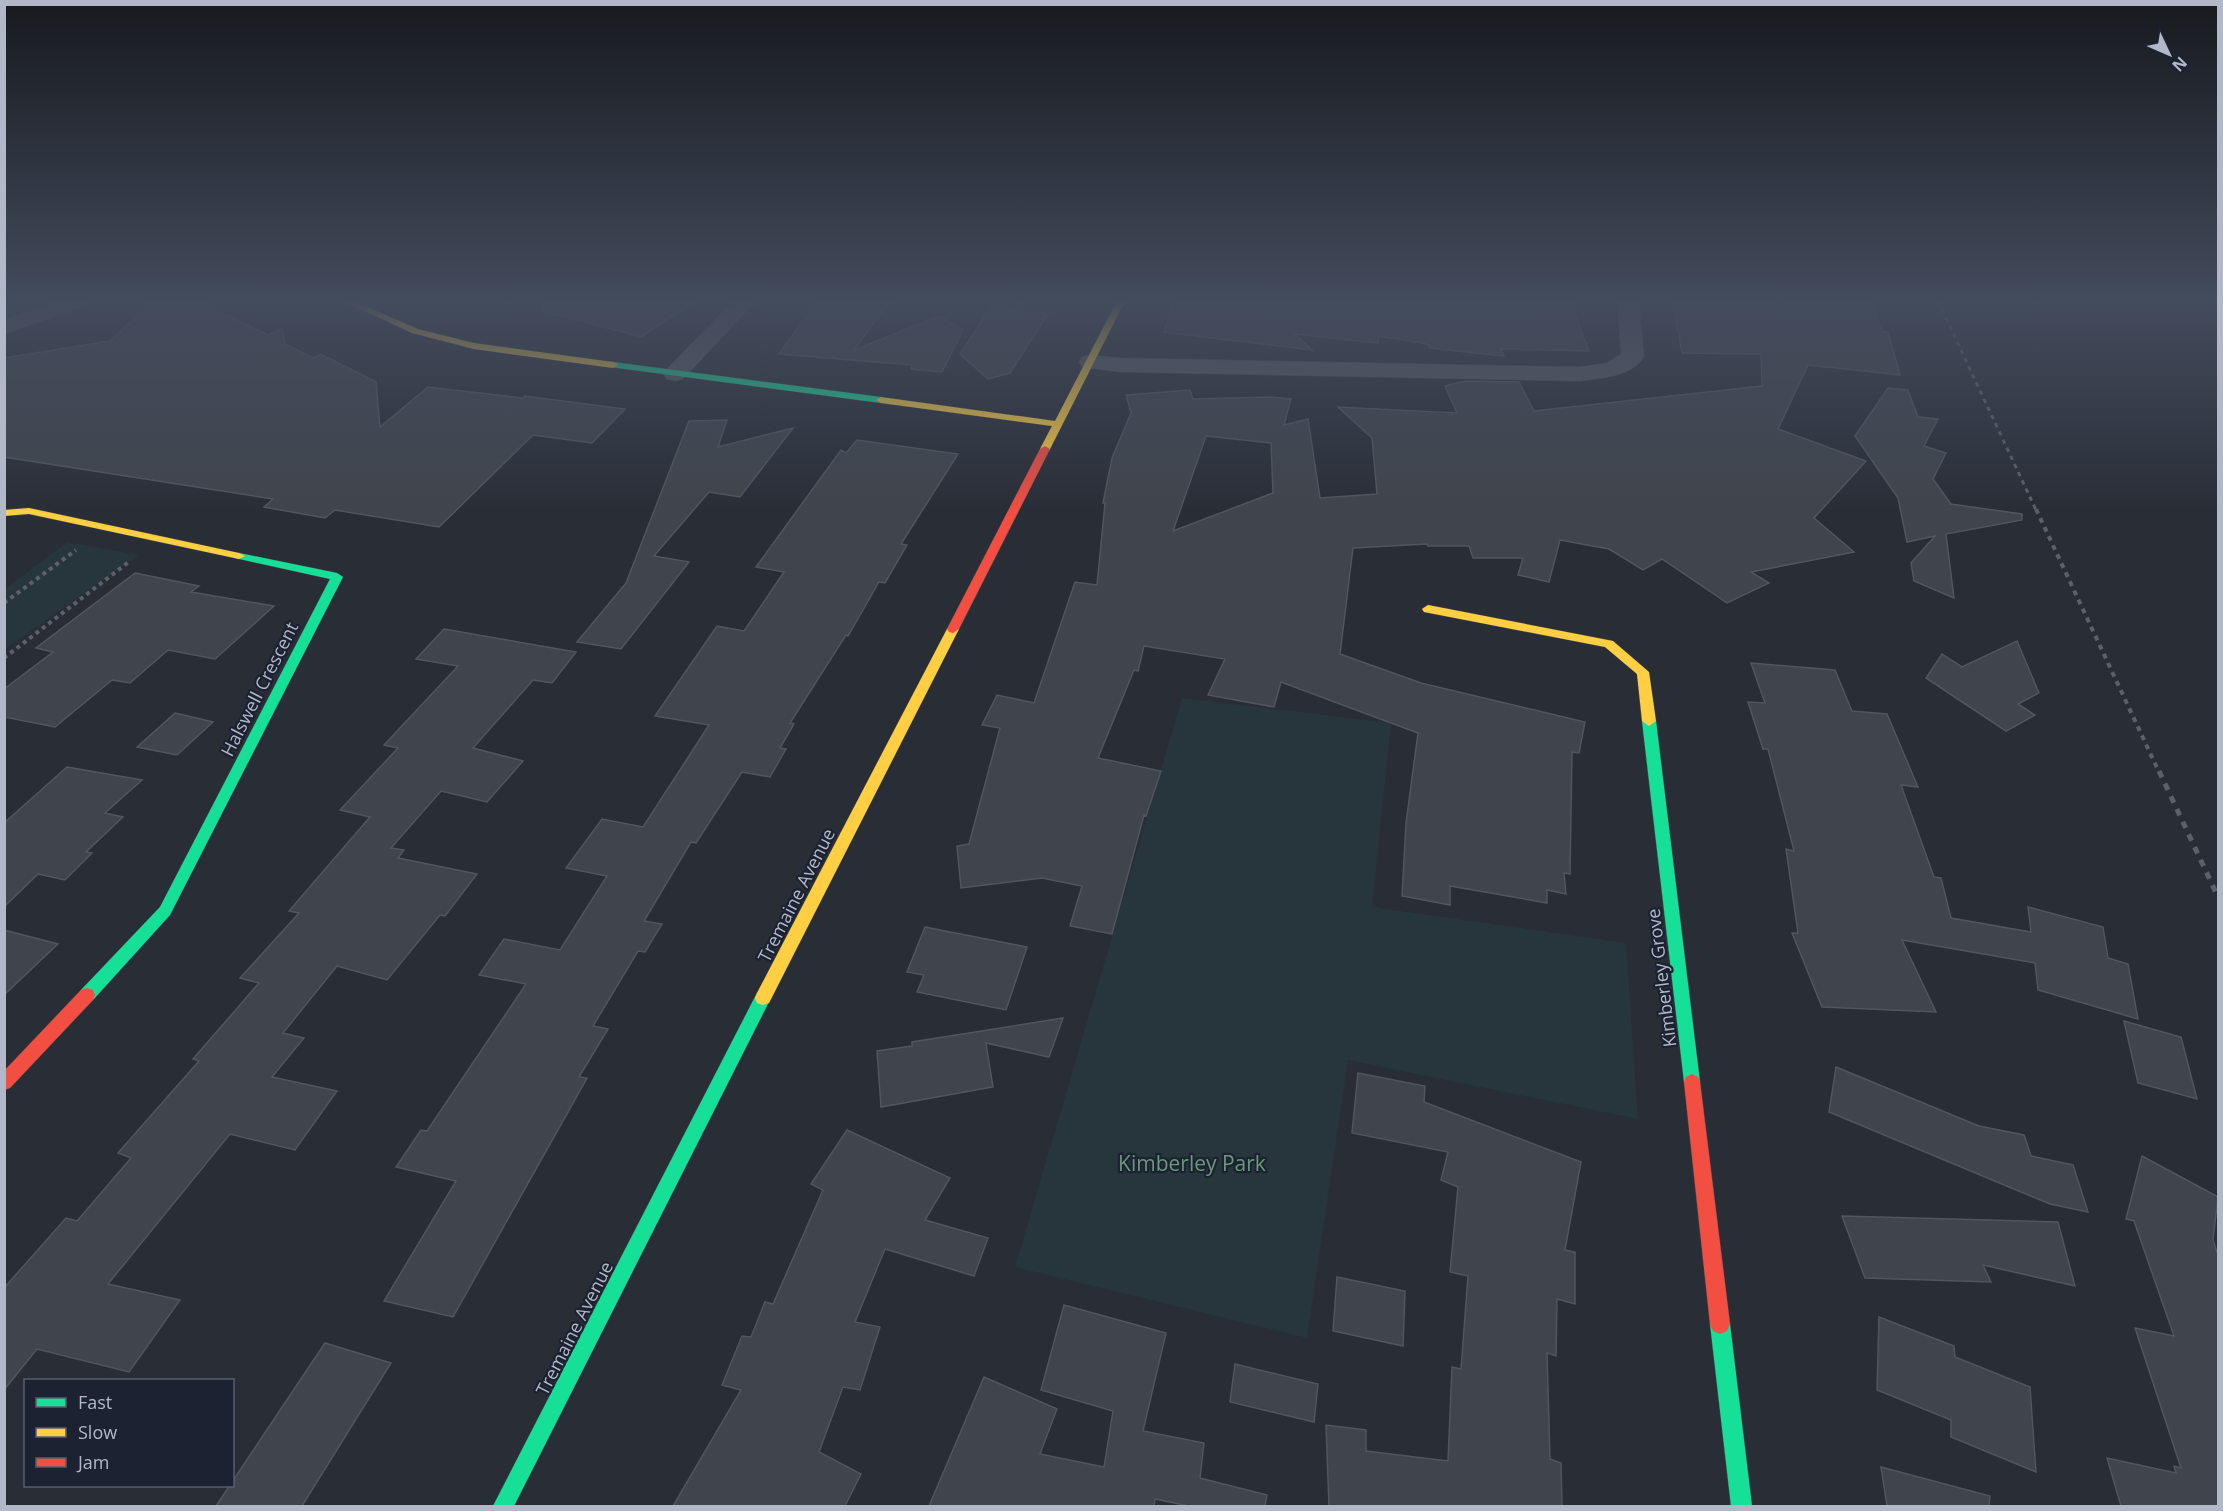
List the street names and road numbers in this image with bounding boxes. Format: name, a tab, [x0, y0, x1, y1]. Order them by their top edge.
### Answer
street label: Halswell Crescent	[215, 618, 303, 760]
street label: Tremaine Avenue	[752, 824, 840, 966]
street label: Kimberley Grove	[1641, 907, 1681, 1049]
street label: Tremaine Avenue	[530, 1257, 618, 1399]

